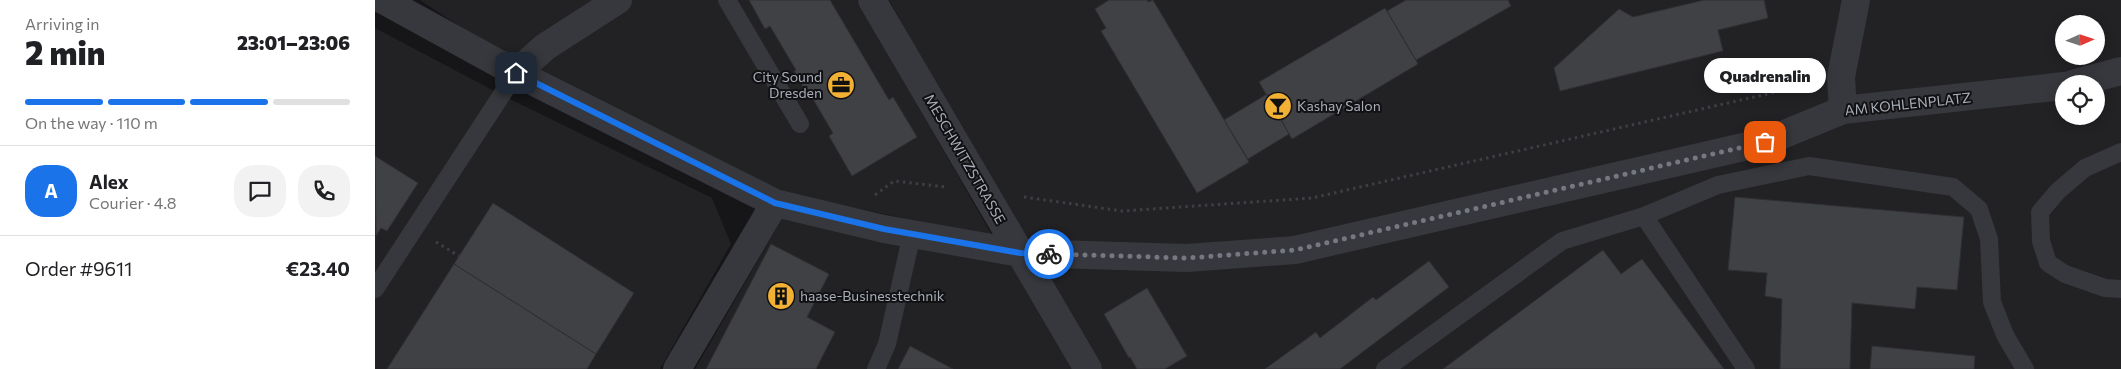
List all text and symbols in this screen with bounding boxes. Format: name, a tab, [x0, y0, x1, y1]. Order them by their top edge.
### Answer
text: Arriving in	[25, 14, 99, 33]
north arrow	[2055, 15, 2105, 65]
map controls	[2055, 15, 2105, 125]
text: 23:01–23:06	[237, 31, 350, 54]
text: 2 min	[25, 32, 105, 72]
pin	[495, 52, 537, 94]
callout: Quadrenalin	[1704, 57, 1826, 92]
icon: home	[502, 59, 530, 87]
text: Quadrenalin	[1719, 66, 1811, 85]
place label: City Sound Dresden	[753, 68, 822, 101]
office icon: City Sound Dresden	[826, 70, 856, 100]
button: locate	[2055, 75, 2105, 125]
street label: AM KOHLENPLATZ	[1844, 88, 1972, 119]
street label: MESCHWITZSTRASSE	[921, 91, 1010, 227]
bar icon: Kashay Salon	[1263, 91, 1293, 121]
place label: Kashay Salon	[1297, 97, 1381, 114]
text: On the way · 110 m	[25, 113, 158, 132]
pin	[1744, 121, 1786, 163]
icon: bag	[1751, 128, 1779, 156]
button: chat	[234, 165, 286, 217]
button: phone	[298, 165, 350, 217]
text: Alex	[89, 170, 129, 193]
text: A	[44, 179, 58, 202]
text: Courier · 4.8	[89, 193, 176, 212]
courier	[1024, 229, 1074, 279]
icon: bike	[1035, 240, 1063, 268]
text: Order #9611	[25, 257, 132, 280]
text: €23.40	[286, 257, 350, 280]
building icon: haase-Businesstechnik	[766, 281, 796, 311]
place label: haase-Businesstechnik	[800, 287, 945, 304]

